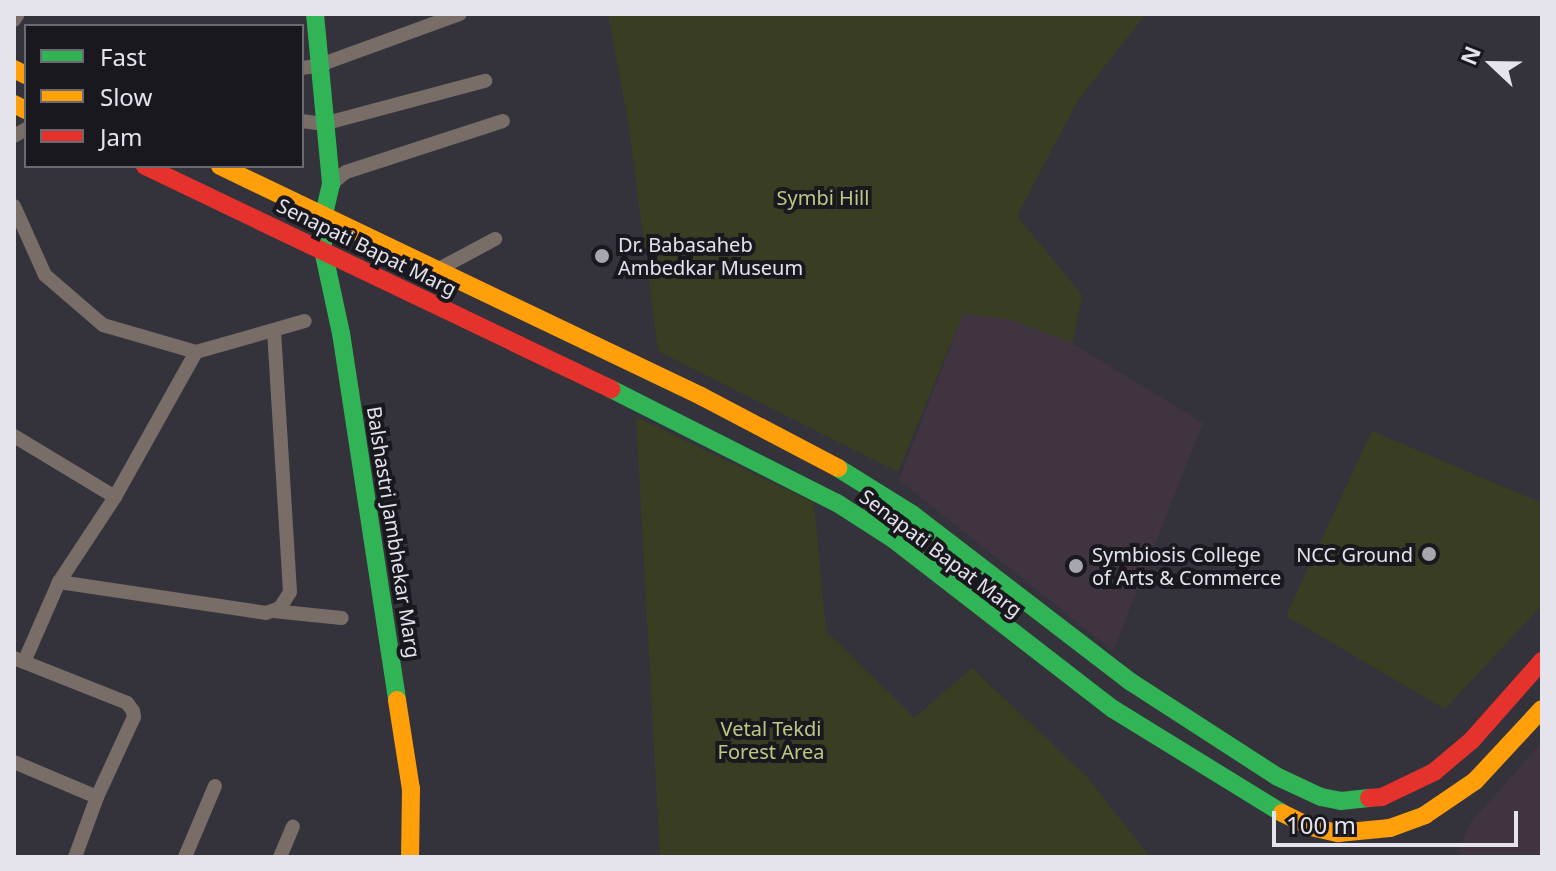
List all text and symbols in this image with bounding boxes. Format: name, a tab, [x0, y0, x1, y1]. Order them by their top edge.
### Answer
legend	[24, 24, 304, 168]
north arrow	[1452, 24, 1532, 104]
text: Fast	[100, 40, 146, 73]
text: N	[1452, 41, 1487, 69]
text: Slow	[100, 80, 152, 113]
text: Jam	[100, 120, 142, 153]
park label: Symbi Hill	[777, 185, 869, 209]
street label: Senapati Bapat Marg	[273, 193, 461, 301]
place label: Dr. Babasaheb Ambedkar Museum	[618, 232, 803, 279]
marker: Dr. Babasaheb Ambedkar Museum	[593, 247, 611, 265]
street label: Balshastri Jambhekar Marg	[362, 405, 426, 659]
street label: Senapati Bapat Marg	[855, 484, 1027, 622]
place label: Symbiosis College of Arts & Commerce	[1092, 542, 1281, 589]
place label: NCC Ground	[1296, 542, 1413, 566]
marker: NCC Ground	[1420, 545, 1438, 563]
marker: Symbiosis College of Arts & Commerce	[1067, 557, 1085, 575]
park label: Vetal Tekdi Forest Area	[718, 717, 824, 764]
scale bar	[1276, 795, 1522, 845]
text: 100 m	[1286, 808, 1356, 841]

